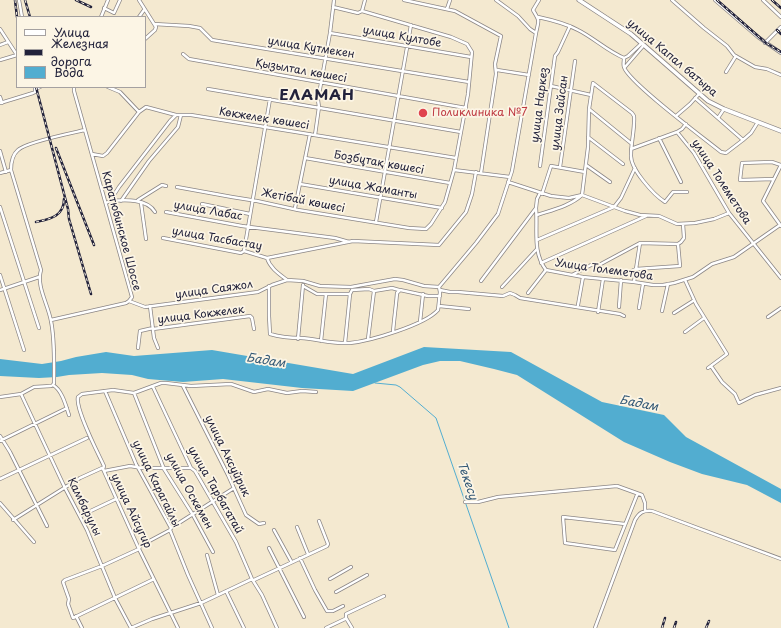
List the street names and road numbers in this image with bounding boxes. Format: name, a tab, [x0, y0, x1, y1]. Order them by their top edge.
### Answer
street label: улица Капал батыра	[624, 16, 720, 100]
street label: улица Култобе	[362, 24, 442, 50]
street label: улица Кутмекен	[267, 35, 355, 61]
street label: Қызылтал көшесі	[254, 56, 348, 86]
street label: улица Наркез	[529, 66, 551, 144]
street label: улица Зайсан	[549, 75, 571, 151]
street label: Көкжелек көшесі	[218, 105, 310, 133]
street label: улица Толеметова	[689, 137, 753, 227]
street label: Бозбұтақ көшесі	[333, 149, 425, 177]
street label: Каратюбинское Шоссе	[99, 170, 143, 292]
street label: улица Жаманты	[328, 174, 418, 202]
street label: Жетібай көшесі	[260, 186, 346, 216]
street label: улица Лабас	[173, 198, 243, 224]
street label: улица Тасбастау	[171, 225, 263, 253]
street label: Улица Толеметова	[554, 257, 654, 283]
street label: улица Саяжол	[174, 278, 254, 302]
street label: улица Кокжелек	[157, 303, 245, 327]
street label: улица Аксуйрик	[201, 413, 253, 499]
street label: улица Карагайлы	[129, 438, 183, 530]
street label: улица Тарбагатай	[185, 444, 245, 536]
street label: улица Оскемен	[163, 451, 215, 531]
street label: улица Айсугир	[108, 471, 154, 551]
street label: Камбарулы	[64, 476, 104, 538]

